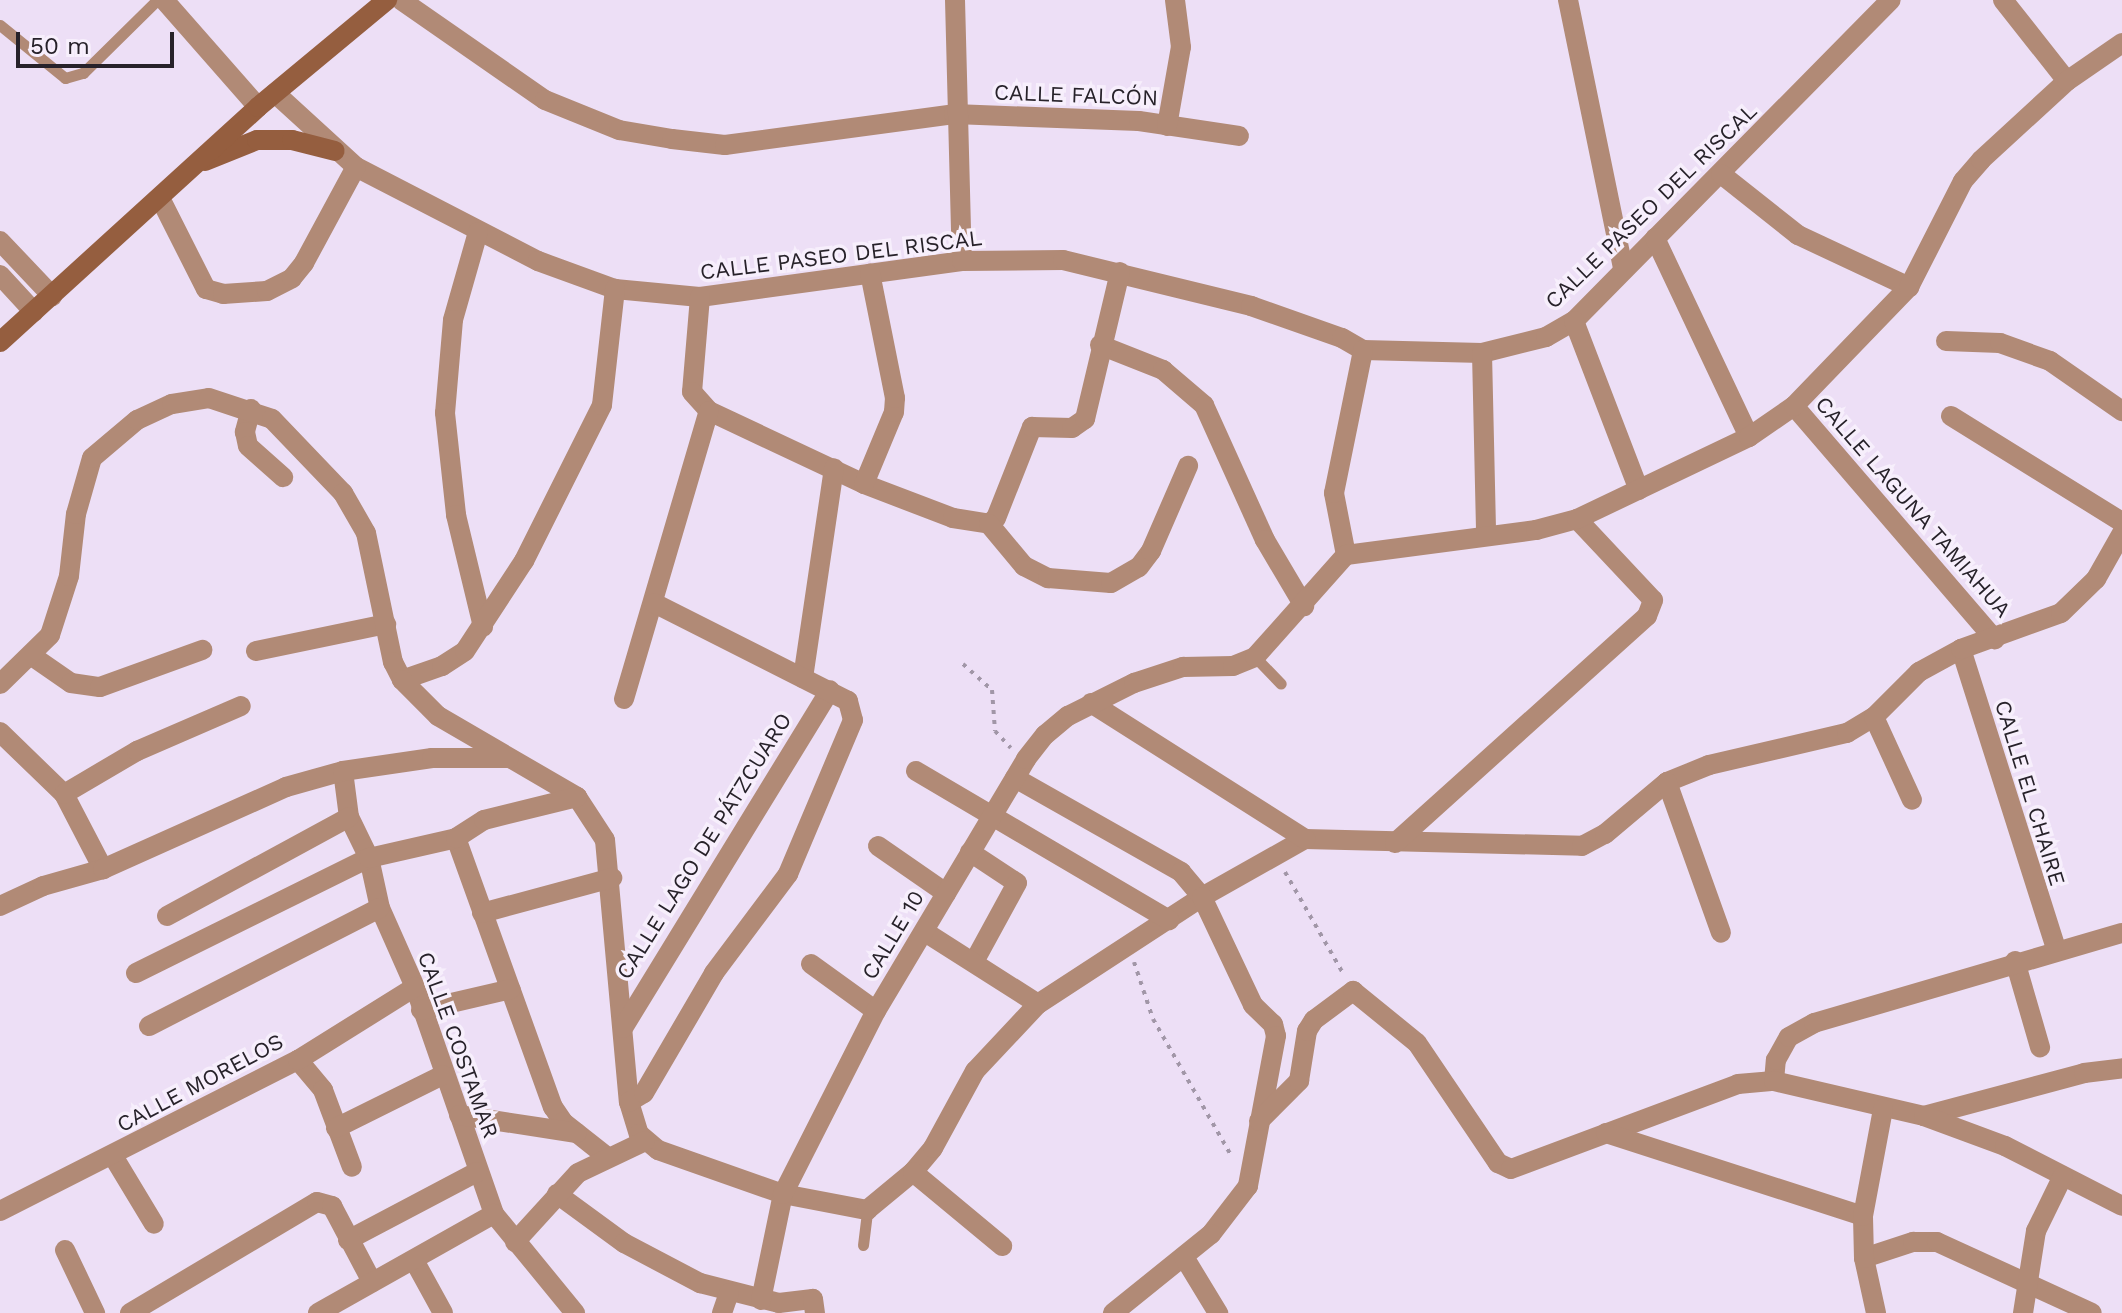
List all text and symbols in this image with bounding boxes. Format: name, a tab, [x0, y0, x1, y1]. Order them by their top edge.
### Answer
scale bar	[20, 16, 178, 66]
text: 50 m	[30, 32, 90, 60]
street label: CALLE FALCÓN	[993, 79, 1159, 111]
street label: CALLE PASEO DEL RISCAL	[1540, 98, 1762, 314]
street label: CALLE PASEO DEL RISCAL	[698, 225, 984, 285]
street label: CALLE LAGUNA TAMIAHUA	[1809, 391, 2017, 623]
street label: CALLE EL CHAIRE	[1989, 697, 2071, 889]
street label: CALLE LAGO DE PÁTZCUARO	[611, 708, 797, 984]
street label: CALLE 10	[856, 885, 930, 985]
street label: CALLE COSTAMAR	[412, 948, 504, 1142]
street label: CALLE MORELOS	[112, 1028, 288, 1138]

